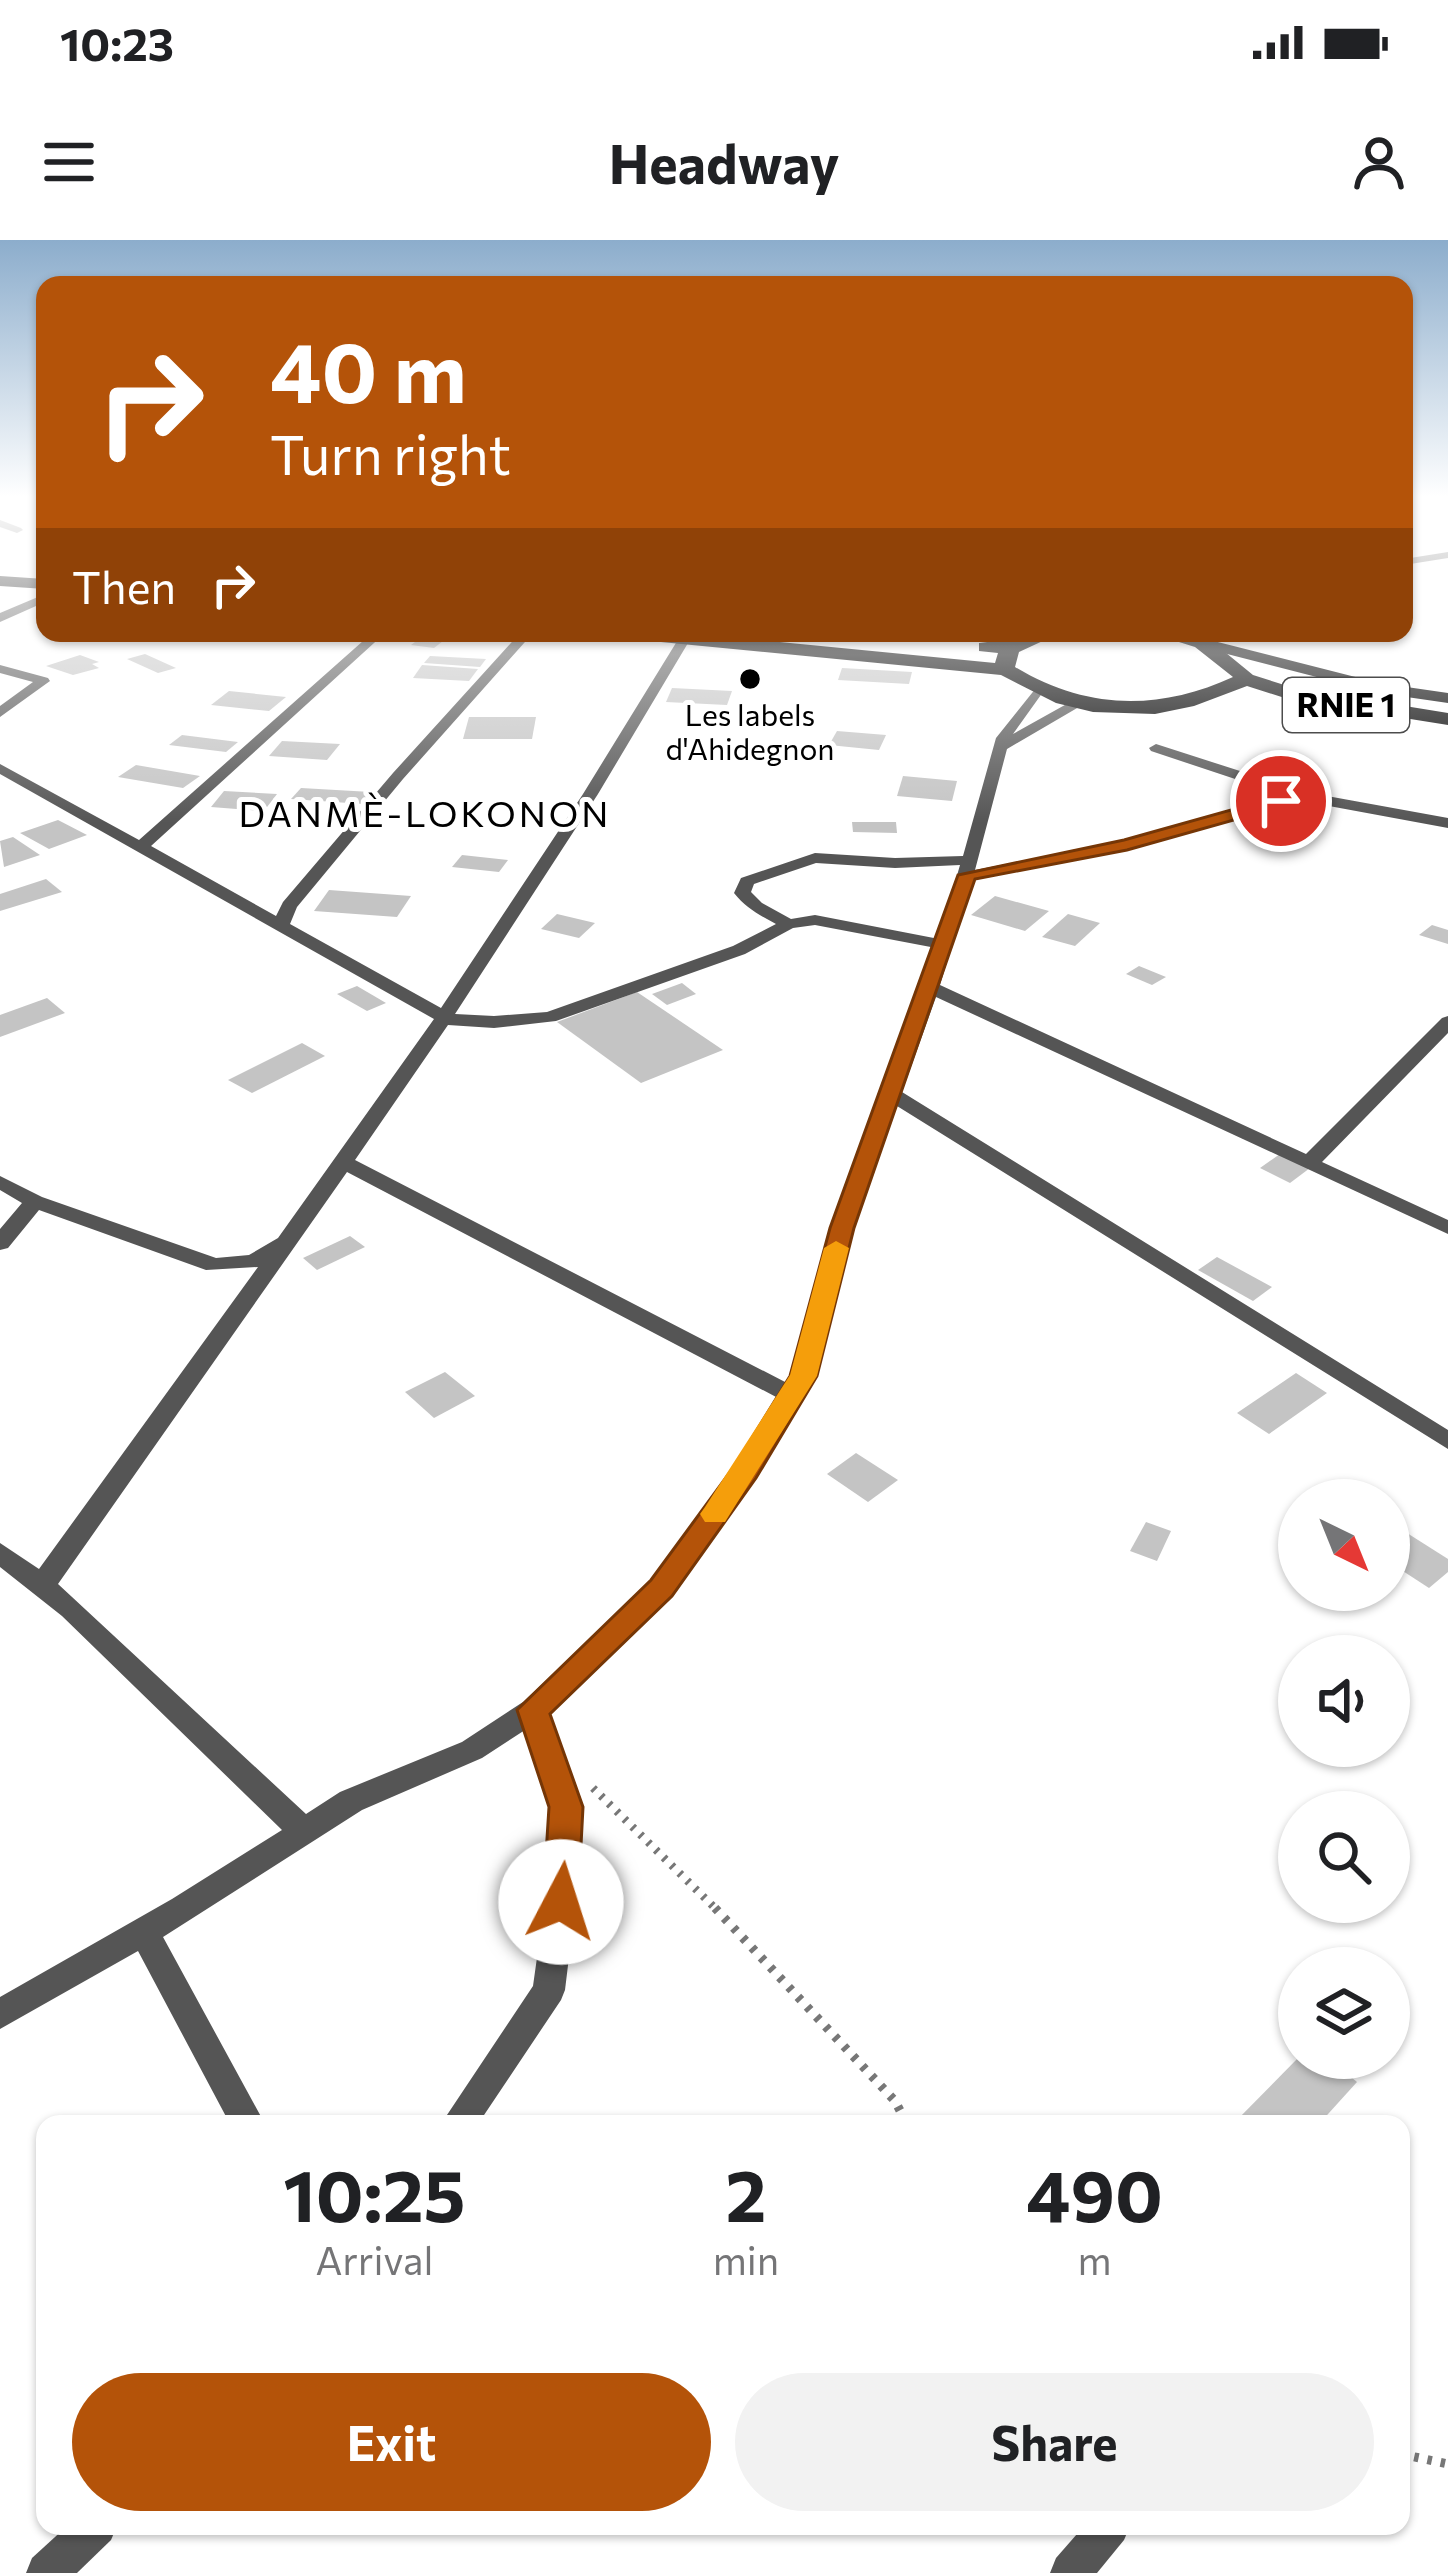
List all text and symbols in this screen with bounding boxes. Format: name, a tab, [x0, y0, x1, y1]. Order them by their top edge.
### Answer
text: 10:23	[60, 15, 174, 70]
icon: menu	[36, 129, 102, 195]
text: Headway	[609, 129, 839, 195]
icon: person	[1346, 129, 1412, 195]
text: 40 m	[270, 318, 467, 420]
icon: right	[72, 324, 228, 480]
text: Turn right	[270, 420, 511, 486]
icon: right	[200, 552, 266, 618]
text: Then	[72, 558, 176, 613]
marker: Les labels d'Ahidegnon	[737, 666, 763, 692]
road number: RNIE 1	[1283, 678, 1409, 732]
place label: Les labels d'Ahidegnon	[665, 695, 835, 766]
pin	[1230, 750, 1332, 852]
icon: arrive	[1248, 768, 1314, 834]
district label: DANMÈ-LOKONON	[239, 790, 611, 834]
north arrow	[1278, 1479, 1410, 1611]
map controls	[1278, 1479, 1410, 2079]
button: sound	[1278, 1635, 1410, 1767]
button: search	[1278, 1791, 1410, 1923]
position arrow	[498, 1839, 624, 1965]
button: layers	[1278, 1947, 1410, 2079]
text: 10:25	[283, 2149, 466, 2237]
text: 2	[725, 2149, 766, 2237]
text: 490	[1026, 2149, 1163, 2237]
text: Arrival	[315, 2235, 433, 2283]
text: min	[713, 2235, 779, 2283]
text: m	[1078, 2235, 1112, 2283]
button: Exit	[72, 2373, 711, 2511]
button: Share	[735, 2373, 1374, 2511]

